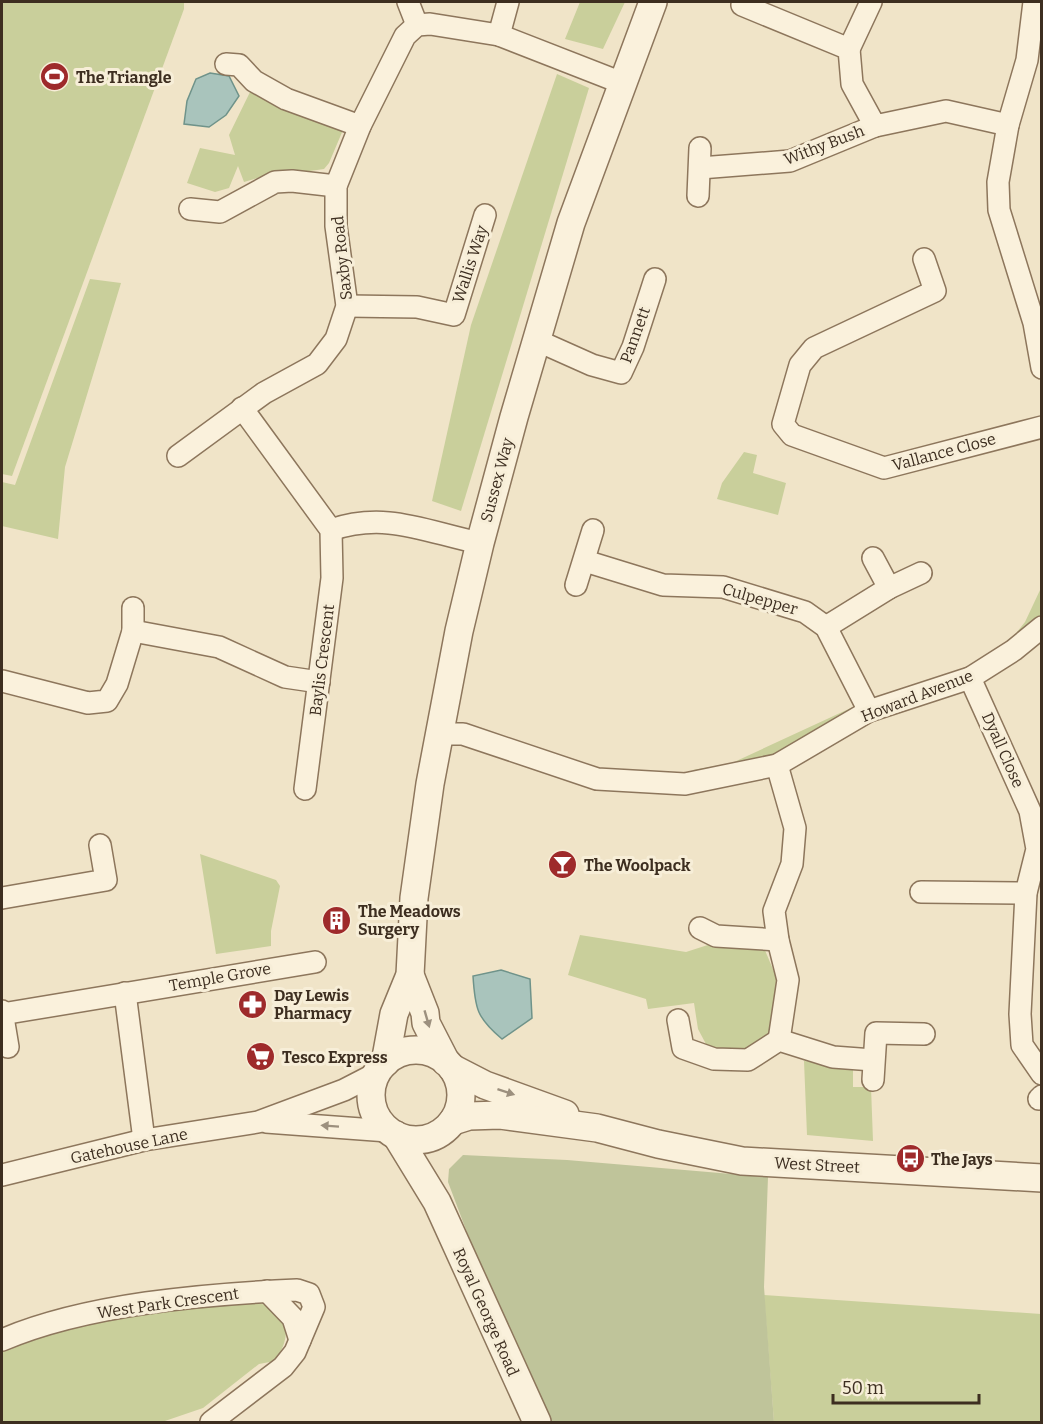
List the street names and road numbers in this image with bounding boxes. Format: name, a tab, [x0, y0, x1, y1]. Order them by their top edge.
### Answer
street label: Withy Bush	[781, 121, 867, 169]
street label: Saxby Road	[328, 214, 356, 301]
street label: Wallis Way	[449, 222, 492, 305]
street label: Pannett	[616, 304, 654, 366]
street label: Vallance Close	[890, 429, 998, 475]
street label: Sussex Way	[477, 435, 518, 524]
street label: Culpepper	[720, 579, 800, 619]
street label: Baylis Crescent	[306, 603, 338, 717]
street label: Howard Avenue	[858, 666, 976, 726]
street label: Dyall Close	[978, 709, 1028, 791]
street label: Temple Grove	[168, 959, 272, 995]
street label: Gatehouse Lane	[69, 1124, 189, 1168]
street label: West Street	[774, 1153, 861, 1177]
street label: Royal George Road	[449, 1245, 523, 1380]
street label: West Park Crescent	[96, 1284, 240, 1322]

